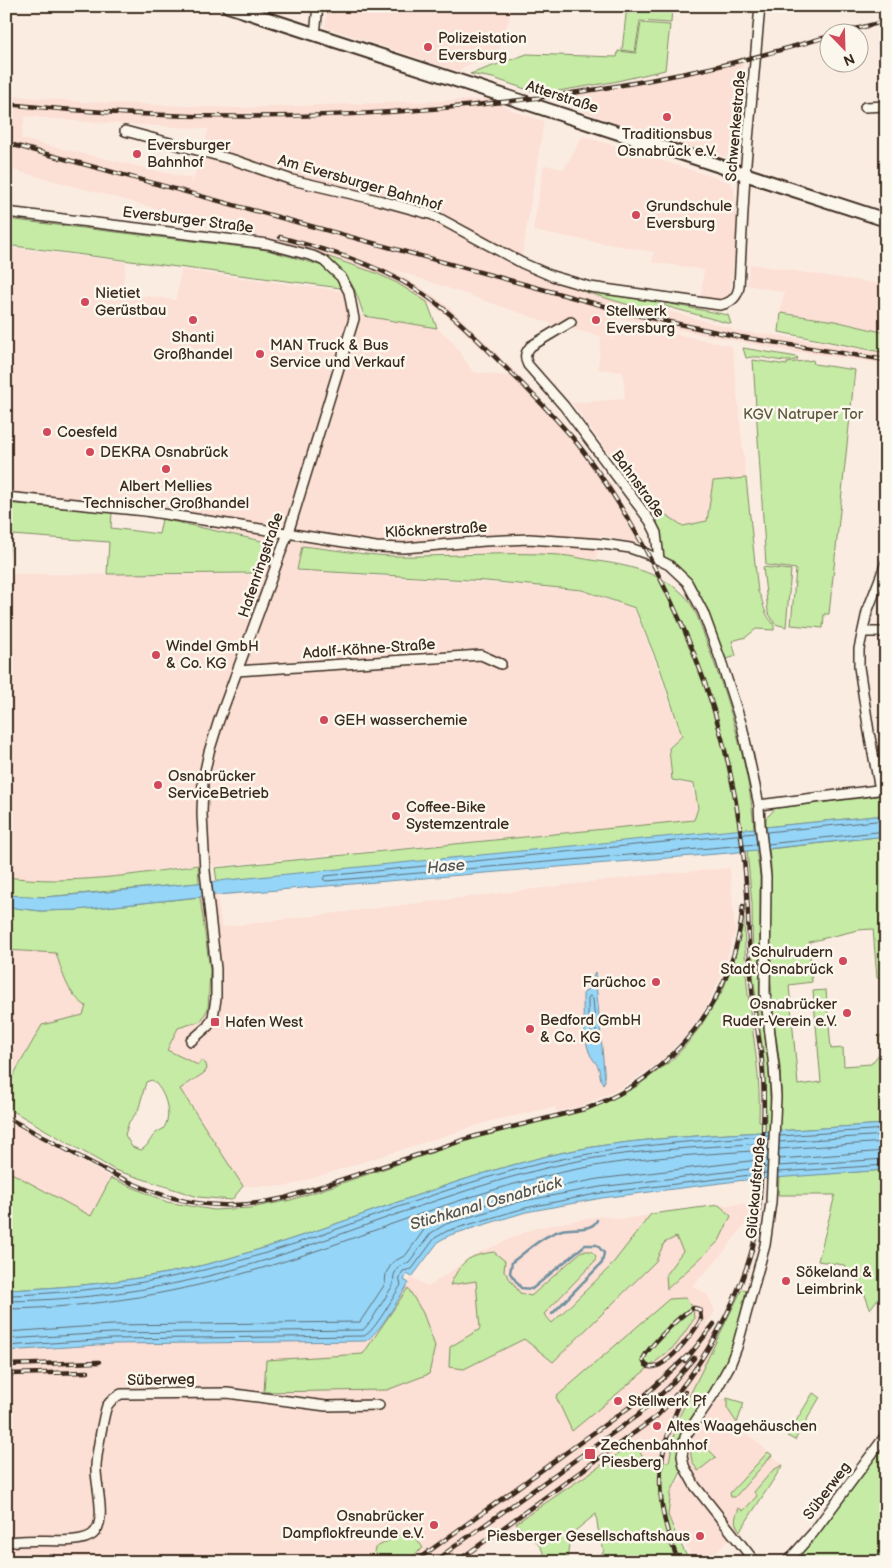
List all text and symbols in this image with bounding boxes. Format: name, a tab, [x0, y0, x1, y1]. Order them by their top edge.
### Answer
north arrow	[820, 22, 870, 72]
place label: Polizeistation Eversburg	[438, 29, 527, 65]
marker: Polizeistation Eversburg	[422, 41, 434, 53]
text: N	[841, 50, 857, 69]
street label: Schwenkestraße	[722, 70, 750, 182]
street label: Atterstraße	[523, 76, 601, 118]
marker: Traditionsbus Osnabrück e.V.	[661, 111, 673, 123]
place label: Traditionsbus Osnabrück e.V.	[617, 125, 717, 161]
place label: Eversburger Bahnhof	[147, 136, 231, 172]
marker: Eversburger Bahnhof	[131, 148, 143, 160]
street label: Am Eversburger Bahnhof	[276, 150, 445, 216]
place label: Grundschule Eversburg	[646, 197, 732, 233]
street label: Eversburger Straße	[121, 203, 255, 237]
marker: Grundschule Eversburg	[630, 209, 642, 221]
place label: Nietiet Gerüstbau	[95, 284, 166, 320]
marker: Nietiet Gerüstbau	[79, 296, 91, 308]
place label: Stellwerk Eversburg	[606, 302, 675, 338]
marker: Shanti Großhandel	[187, 314, 199, 326]
marker: Stellwerk Eversburg	[590, 314, 602, 326]
place label: Shanti Großhandel	[153, 328, 233, 364]
place label: MAN Truck & Bus Service und Verkauf	[270, 336, 405, 372]
marker: MAN Truck & Bus Service und Verkauf	[254, 348, 266, 360]
park label: KGV Natruper Tor	[743, 405, 864, 424]
place label: Coesfeld	[57, 423, 117, 442]
marker: Coesfeld	[41, 426, 53, 438]
place label: DEKRA Osnabrück	[100, 443, 228, 462]
marker: DEKRA Osnabrück	[84, 446, 96, 458]
street label: Bahnstraße	[607, 447, 669, 521]
marker: Albert Mellies Technischer Großhandel	[160, 463, 172, 475]
place label: Albert Mellies Technischer Großhandel	[83, 477, 249, 513]
street label: Hafenringstraße	[234, 510, 288, 620]
street label: Klöcknerstraße	[384, 518, 488, 542]
street label: Adolf-Köhne-Straße	[302, 635, 436, 663]
place label: Windel GmbH & Co. KG	[166, 637, 259, 673]
marker: Windel GmbH & Co. KG	[150, 649, 162, 661]
place label: GEH wasserchemie	[334, 711, 468, 730]
marker: GEH wasserchemie	[318, 714, 330, 726]
place label: Osnabrücker ServiceBetrieb	[168, 767, 270, 803]
marker: Osnabrücker ServiceBetrieb	[152, 779, 164, 791]
place label: Coffee-Bike Systemzentrale	[406, 798, 509, 834]
marker: Coffee-Bike Systemzentrale	[390, 810, 402, 822]
water label: Hase	[426, 856, 466, 878]
place label: Schulrudern Stadt Osnabrück	[721, 943, 834, 979]
marker: Schulrudern Stadt Osnabrück	[837, 955, 849, 967]
place label: Farüchoc	[582, 973, 646, 992]
marker: Farüchoc	[650, 976, 662, 988]
place label: Osnabrücker Ruder-Verein e.V.	[722, 995, 838, 1031]
marker: Osnabrücker Ruder-Verein e.V.	[841, 1007, 853, 1019]
place label: Bedford GmbH & Co. KG	[540, 1011, 641, 1047]
place label: Hafen West	[225, 1013, 303, 1032]
marker: Hafen West	[209, 1016, 221, 1028]
marker: Bedford GmbH & Co. KG	[524, 1023, 536, 1035]
street label: Glückaufstraße	[742, 1136, 770, 1240]
water label: Stichkanal Osnabrück	[408, 1173, 565, 1235]
place label: Sökeland & Leimbrink	[796, 1263, 872, 1299]
marker: Sökeland & Leimbrink	[780, 1275, 792, 1287]
street label: Süberweg	[127, 1370, 195, 1390]
place label: Stellwerk Pf	[628, 1392, 707, 1411]
marker: Stellwerk Pf	[612, 1395, 624, 1407]
place label: Altes Waagehäuschen	[667, 1417, 817, 1436]
marker: Altes Waagehäuschen	[651, 1420, 663, 1432]
place label: Zechenbahnhof Piesberg	[600, 1436, 708, 1472]
marker: Zechenbahnhof Piesberg	[583, 1447, 597, 1461]
street label: Süberweg	[799, 1458, 855, 1524]
place label: Osnabrücker Dampflokfreunde e.V.	[282, 1507, 425, 1543]
marker: Osnabrücker Dampflokfreunde e.V.	[428, 1519, 440, 1531]
place label: Piesberger Gesellschaftshaus	[487, 1527, 691, 1546]
marker: Piesberger Gesellschaftshaus	[694, 1530, 706, 1542]

